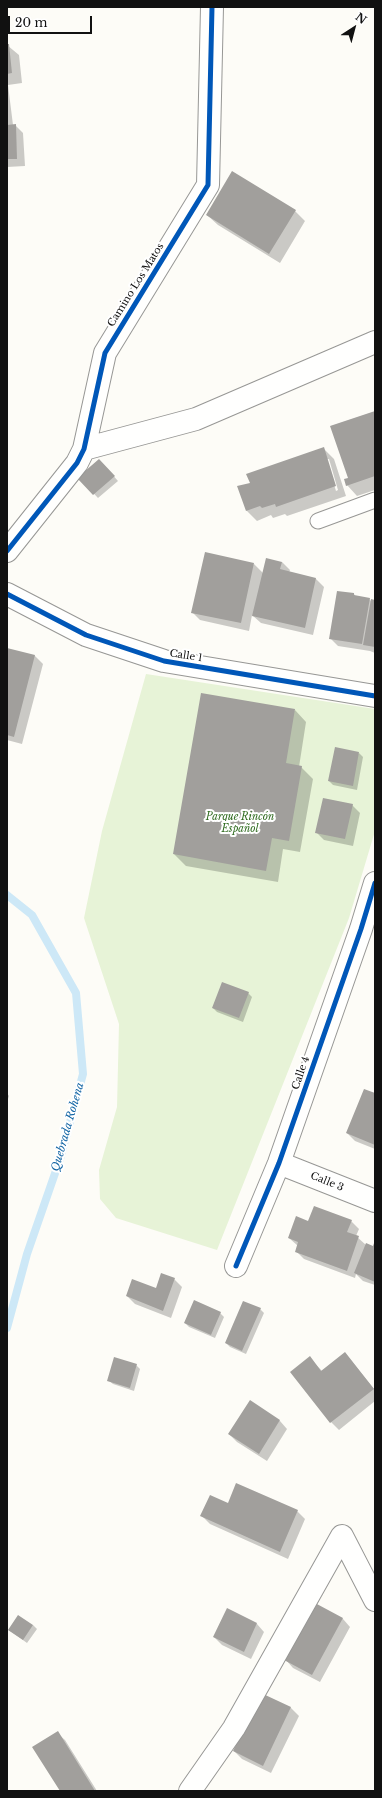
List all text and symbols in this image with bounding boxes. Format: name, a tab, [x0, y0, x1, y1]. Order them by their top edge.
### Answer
scale bar	[10, 8, 94, 34]
north arrow	[334, 8, 374, 48]
text: N	[353, 10, 369, 27]
text: 20 m	[15, 15, 47, 30]
street label: Camino Los Matos	[105, 241, 167, 329]
street label: Calle 1	[169, 647, 203, 665]
park label: Parque Rincón Español	[206, 811, 274, 834]
street label: Calle 4	[290, 1055, 312, 1091]
water label: Quebrada Rohena	[49, 1081, 87, 1173]
street label: Calle 3	[309, 1170, 345, 1194]

